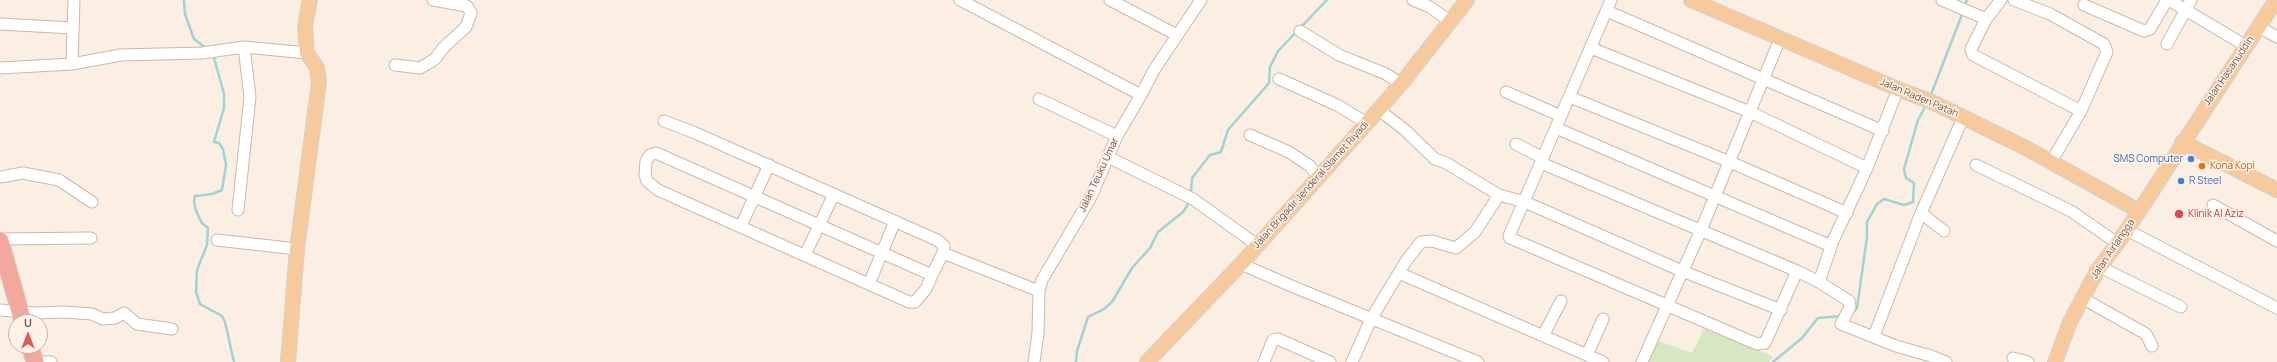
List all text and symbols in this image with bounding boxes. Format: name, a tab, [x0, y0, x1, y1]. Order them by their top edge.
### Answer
street label: Jalan Hasanuddin	[2201, 34, 2257, 108]
street label: Jalan Raden Patah	[1878, 76, 1960, 120]
street label: Jalan Brigadir Jenderal Slamet Riyadi	[1251, 119, 1371, 251]
street label: Jalan Teuku Umar	[1077, 136, 1121, 214]
place label: SMS Computer	[2114, 153, 2183, 165]
marker: SMS Computer	[2186, 154, 2196, 164]
place label: Kona Kopi	[2210, 160, 2255, 172]
marker: Kona Kopi	[2197, 161, 2207, 171]
place label: R Steel	[2189, 175, 2221, 187]
marker: R Steel	[2176, 176, 2186, 186]
marker: Klinik Al Aziz	[2173, 208, 2185, 220]
place label: Klinik Al Aziz	[2188, 208, 2244, 220]
street label: Jalan Airlangga	[2089, 217, 2137, 281]
north arrow	[8, 314, 48, 354]
text: U	[24, 315, 32, 330]

